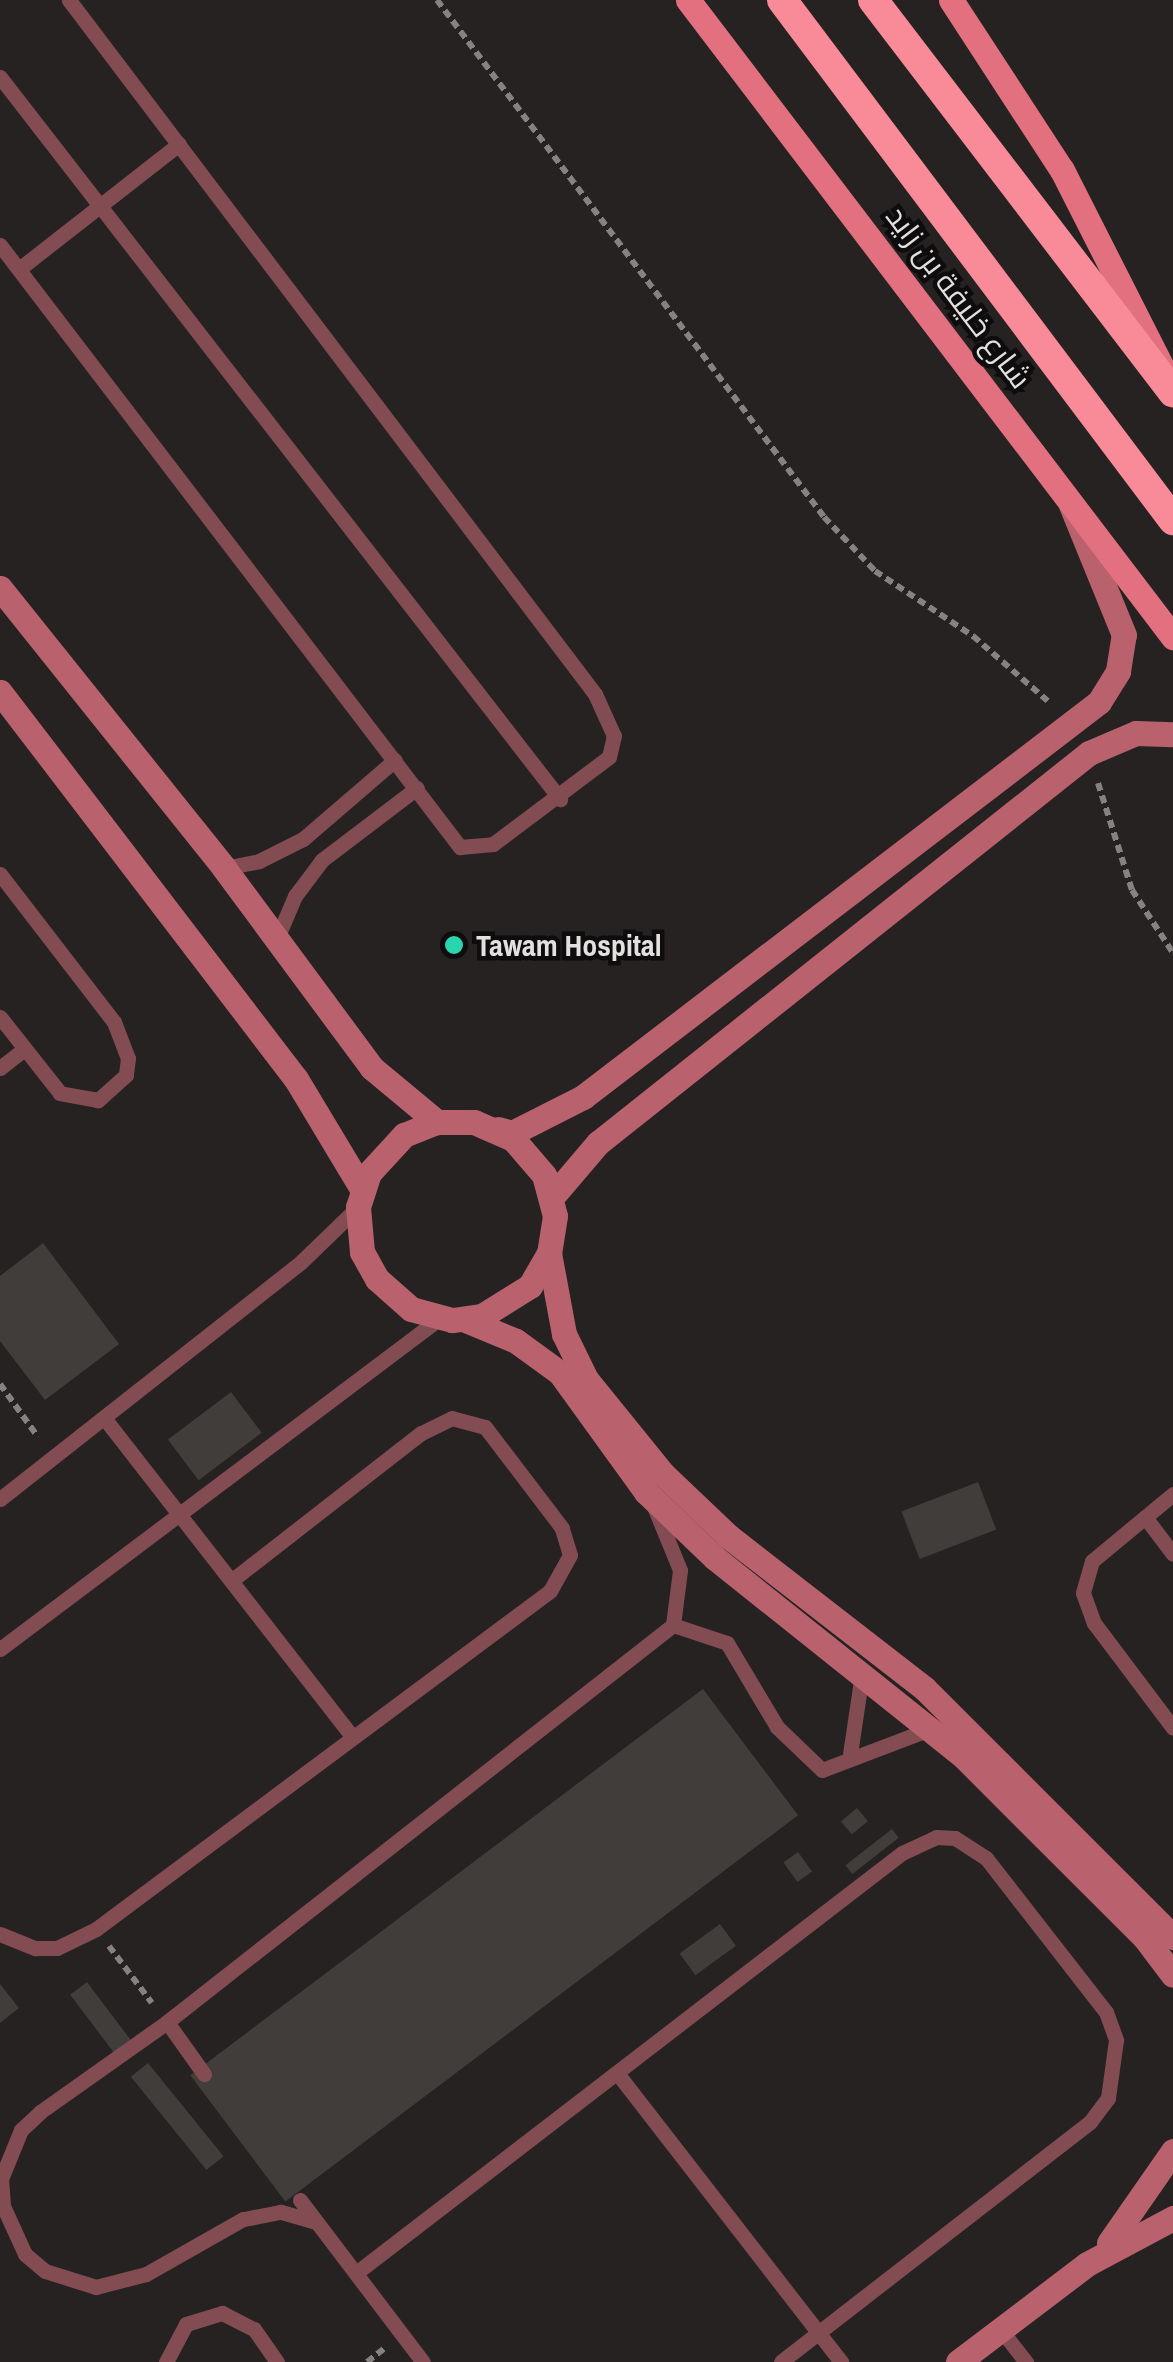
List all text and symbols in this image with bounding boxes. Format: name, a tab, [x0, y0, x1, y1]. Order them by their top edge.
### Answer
street label: شارع خليفة بن زايد	[879, 199, 1039, 395]
place label: Tawam Hospital	[476, 927, 661, 963]
marker: Tawam Hospital	[441, 932, 467, 958]

